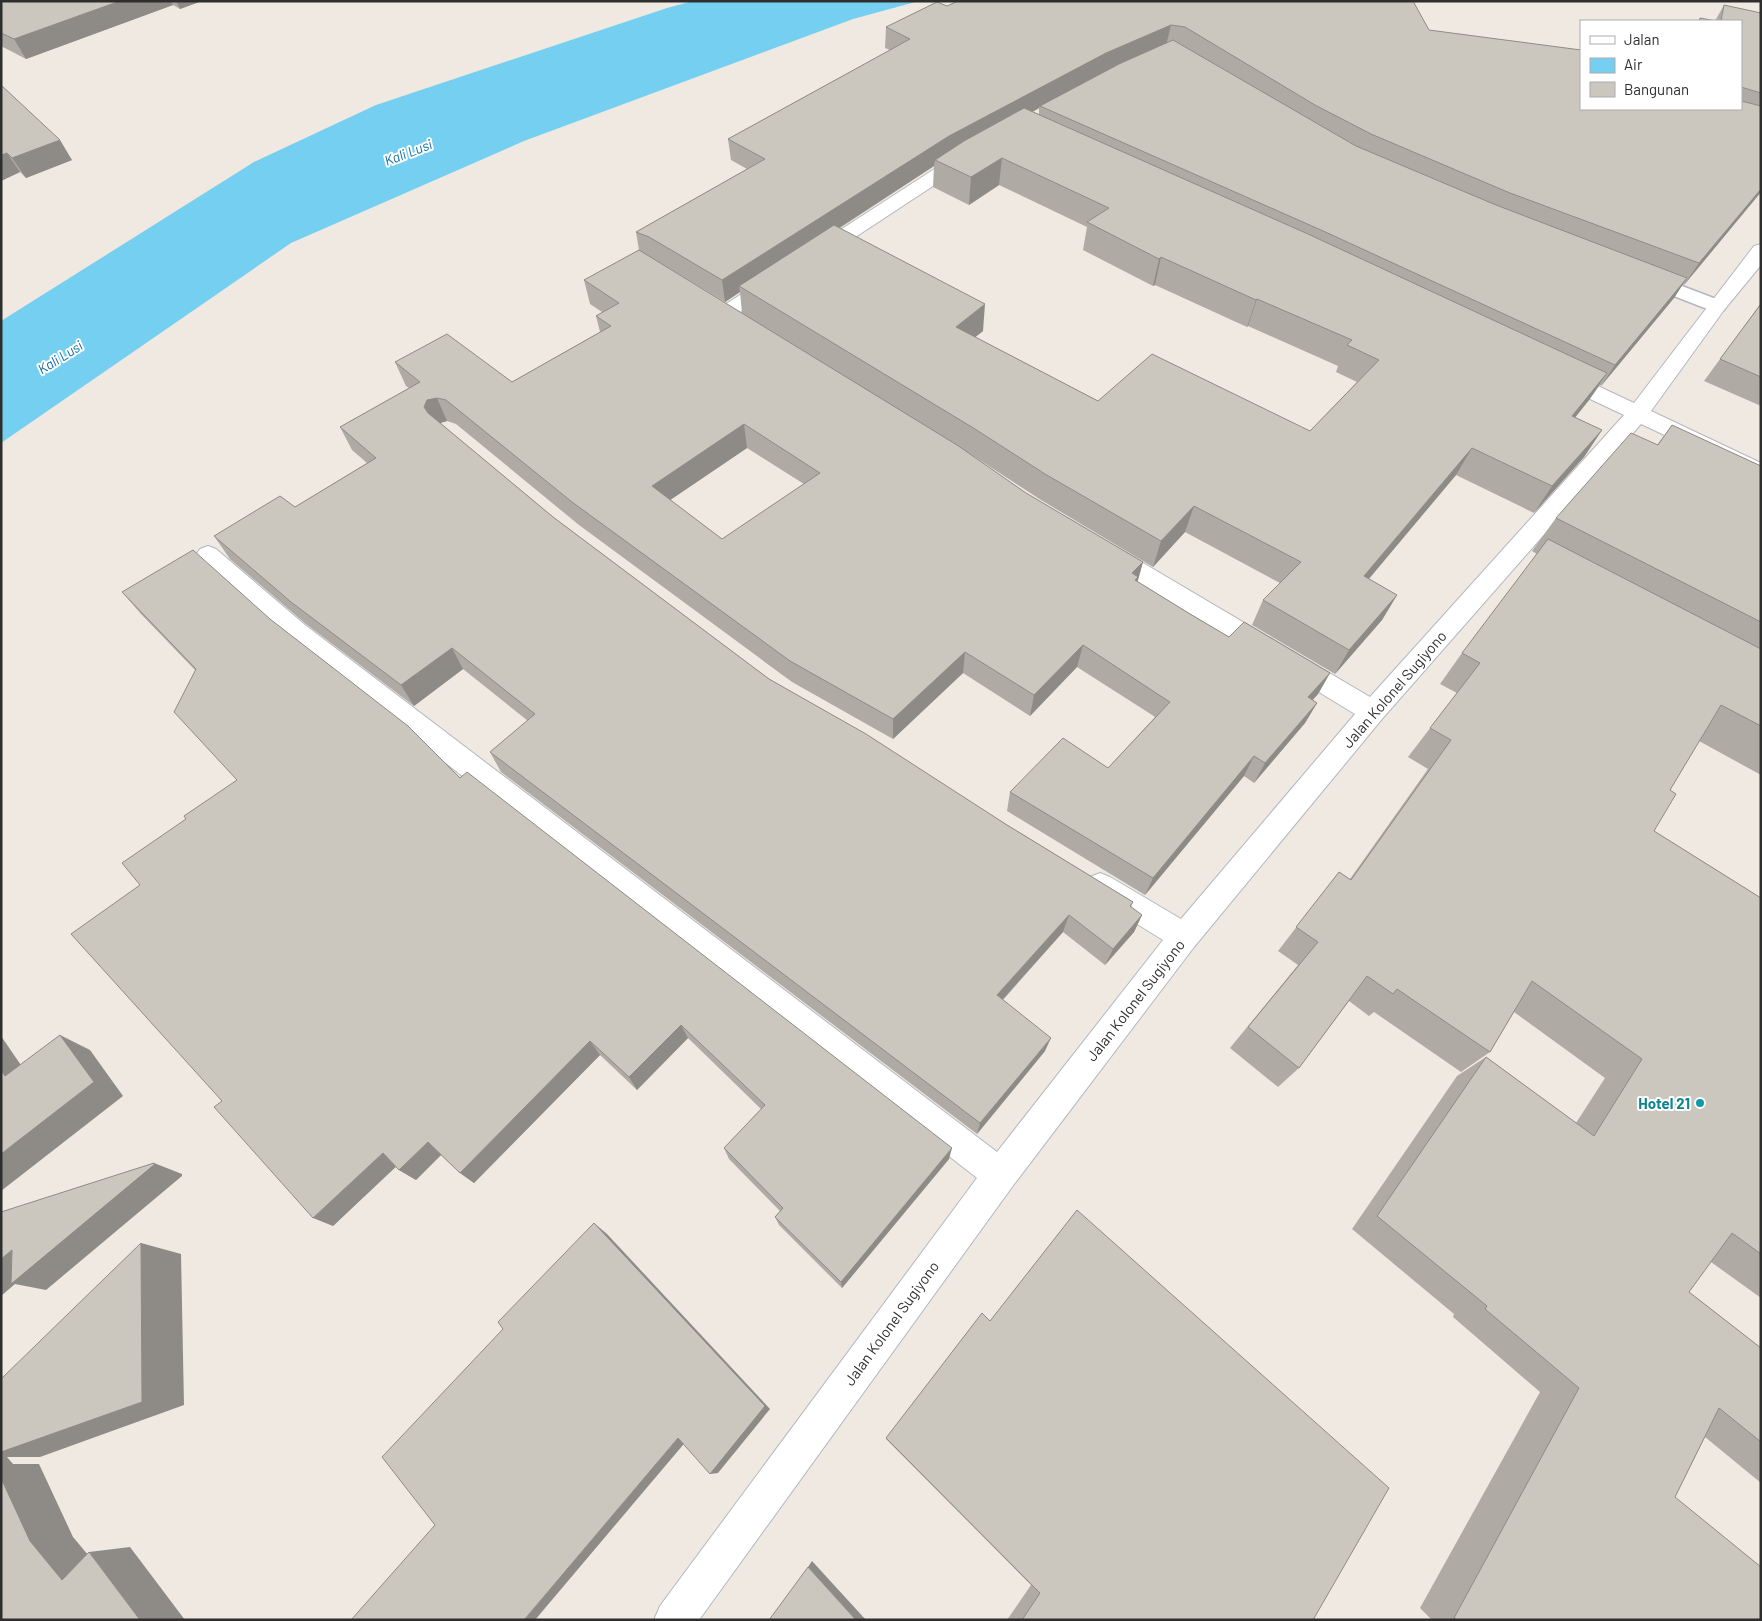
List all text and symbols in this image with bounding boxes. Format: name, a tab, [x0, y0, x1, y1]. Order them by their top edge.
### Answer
legend	[1580, 20, 1742, 110]
text: Jalan	[1624, 30, 1660, 48]
text: Air	[1624, 55, 1643, 73]
text: Bangunan	[1624, 80, 1689, 98]
water label: Kali Lusi	[382, 135, 435, 169]
water label: Kali Lusi	[34, 336, 86, 377]
street label: Jalan Kolonel Sugiyono	[1338, 627, 1450, 751]
street label: Jalan Kolonel Sugiyono	[1082, 936, 1188, 1064]
place label: Hotel 21	[1638, 1094, 1690, 1112]
marker: Hotel 21	[1694, 1097, 1706, 1109]
street label: Jalan Kolonel Sugiyono	[840, 1257, 942, 1389]

